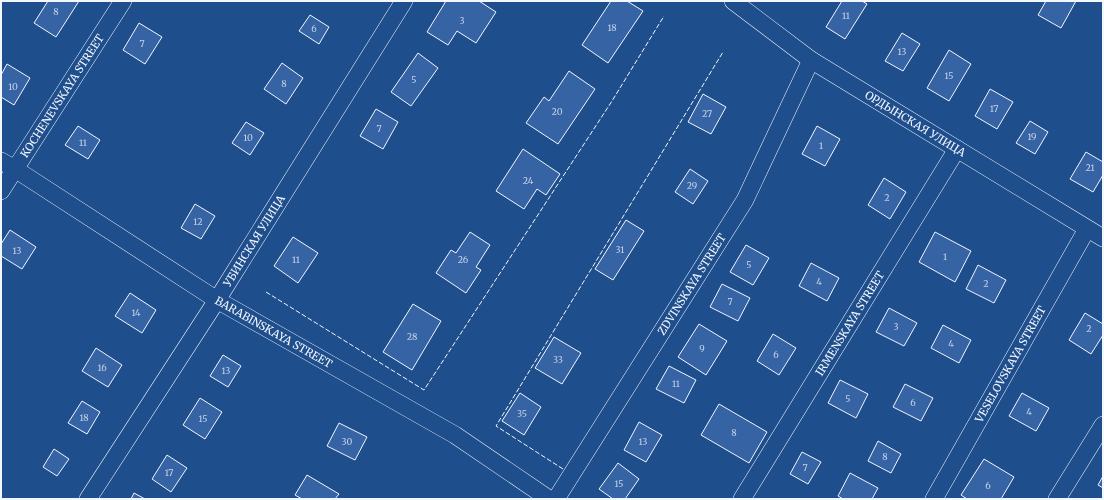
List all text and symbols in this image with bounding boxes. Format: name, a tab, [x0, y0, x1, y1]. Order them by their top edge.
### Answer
house number: 8	[53, 6, 59, 17]
house number: 11	[842, 10, 850, 21]
house number: 3	[459, 15, 465, 26]
house number: 18	[607, 22, 617, 33]
house number: 6	[311, 23, 317, 34]
street label: KOCHENEVSKAYA STREET	[17, 31, 107, 160]
house number: 7	[139, 38, 145, 49]
house number: 13	[898, 46, 906, 57]
house number: 15	[944, 70, 954, 81]
house number: 5	[411, 74, 417, 85]
house number: 8	[281, 78, 287, 89]
house number: 10	[8, 81, 18, 92]
street label: ОРДЫНСКАЯ УЛИЦА	[862, 88, 969, 160]
house number: 17	[990, 103, 998, 114]
house number: 20	[552, 106, 563, 117]
house number: 27	[702, 108, 712, 119]
house number: 7	[376, 123, 382, 134]
house number: 19	[1027, 131, 1037, 142]
house number: 10	[243, 132, 253, 143]
house number: 11	[79, 137, 87, 148]
house number: 1	[819, 140, 823, 151]
house number: 21	[1085, 162, 1095, 173]
house number: 24	[523, 175, 534, 186]
house number: 29	[687, 180, 697, 191]
street label: УБИНСКАЯ УЛИЦА	[220, 192, 288, 290]
house number: 2	[884, 192, 890, 203]
house number: 12	[193, 216, 203, 227]
street label: ZDVINSKAYA STREET	[654, 231, 729, 338]
house number: 31	[616, 244, 624, 255]
house number: 13	[13, 245, 21, 256]
house number: 1	[943, 251, 947, 262]
house number: 11	[292, 254, 300, 265]
house number: 26	[458, 254, 469, 265]
house number: 5	[746, 259, 752, 270]
street label: IRMENSKAYA STREET	[812, 268, 887, 378]
house number: 4	[816, 276, 822, 287]
house number: 2	[983, 278, 989, 289]
street label: BARABINSKAYA STREET	[213, 293, 335, 371]
house number: 7	[727, 296, 733, 307]
street label: VESELOVSKAYA STREET	[971, 303, 1049, 426]
house number: 14	[131, 307, 141, 318]
house number: 3	[893, 321, 899, 332]
house number: 2	[1086, 323, 1092, 334]
house number: 28	[407, 331, 417, 342]
house number: 4	[948, 338, 954, 349]
house number: 9	[699, 343, 705, 354]
house number: 6	[773, 349, 779, 360]
house number: 33	[553, 354, 563, 365]
house number: 16	[97, 362, 107, 373]
house number: 13	[222, 365, 230, 376]
house number: 11	[672, 378, 680, 389]
house number: 5	[845, 393, 851, 404]
house number: 6	[910, 397, 916, 408]
house number: 4	[1026, 406, 1032, 417]
house number: 35	[517, 408, 527, 419]
house number: 18	[79, 412, 89, 423]
house number: 15	[198, 413, 208, 424]
house number: 8	[731, 427, 737, 438]
house number: 30	[342, 436, 353, 447]
house number: 13	[639, 436, 647, 447]
house number: 8	[882, 451, 888, 462]
house number: 7	[802, 462, 808, 473]
house number: 17	[165, 467, 173, 478]
house number: 15	[614, 478, 624, 489]
house number: 6	[985, 480, 991, 491]

